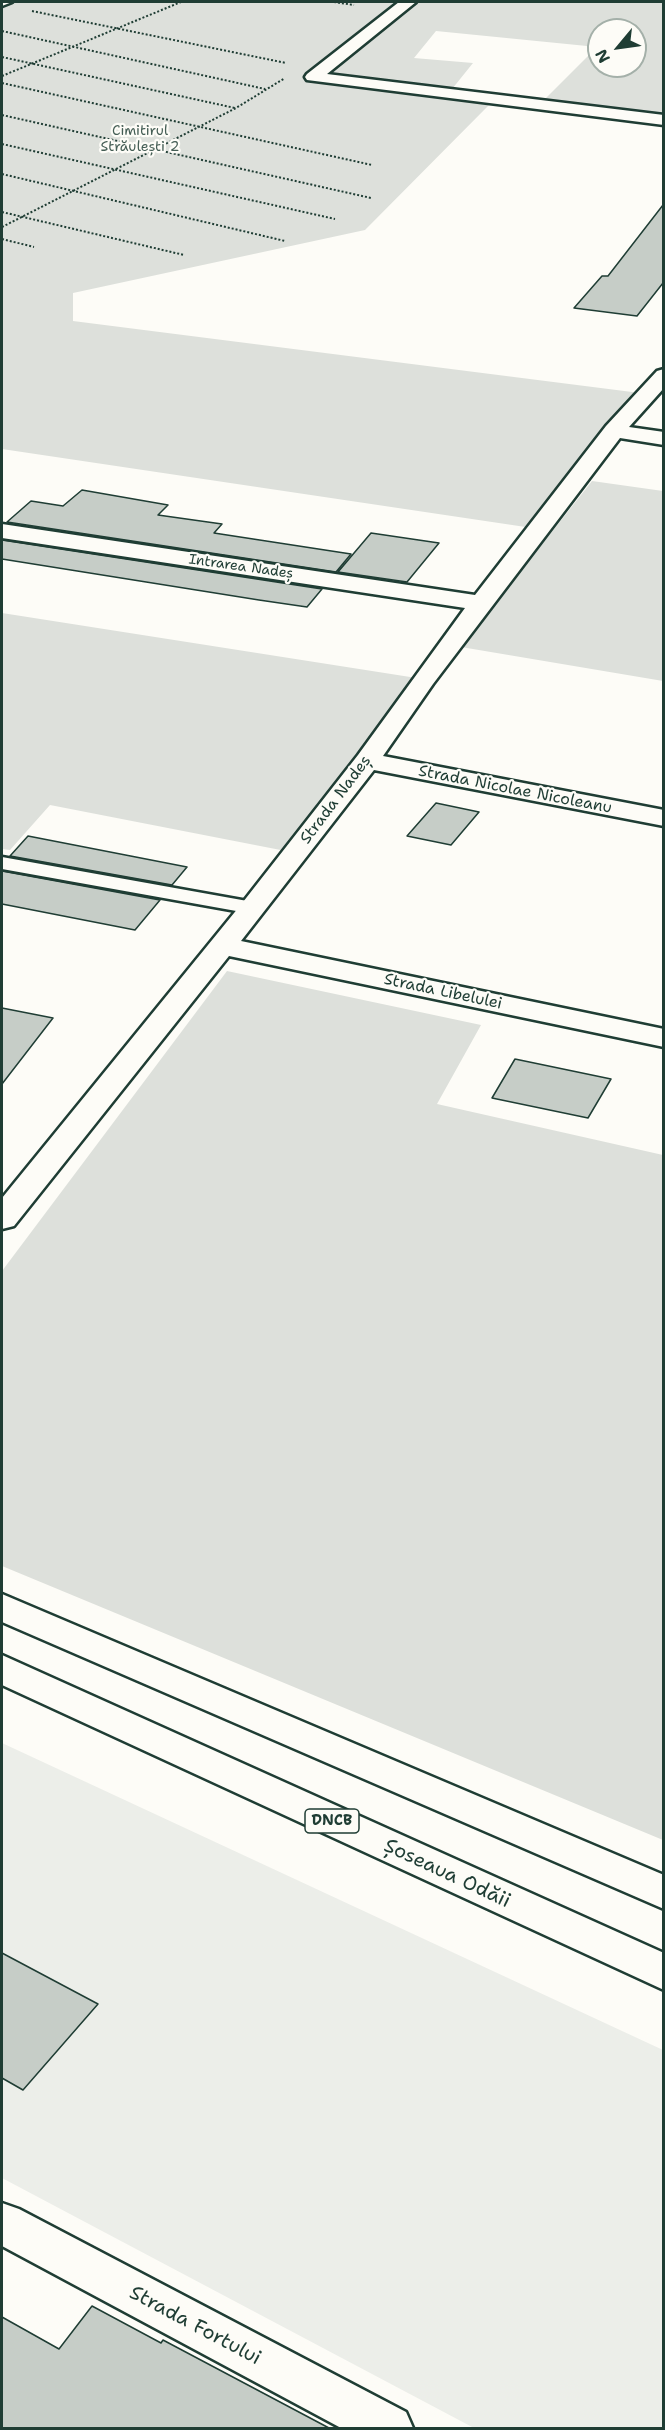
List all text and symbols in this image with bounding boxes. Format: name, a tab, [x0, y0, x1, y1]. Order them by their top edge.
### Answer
north arrow	[587, 18, 647, 78]
text: N	[590, 45, 615, 67]
park label: Cimitirul Străulești 2	[101, 123, 179, 156]
street label: Intrarea Nadeș	[188, 551, 294, 583]
street label: Strada Nadeș	[296, 752, 376, 848]
street label: Strada Nicolae Nicoleanu	[417, 762, 613, 818]
street label: Strada Libelulei	[382, 970, 504, 1014]
road number: DNCB	[305, 1809, 359, 1833]
street label: Șoseaua Odăii	[380, 1834, 514, 1914]
street label: Strada Fortului	[125, 2281, 265, 2371]

